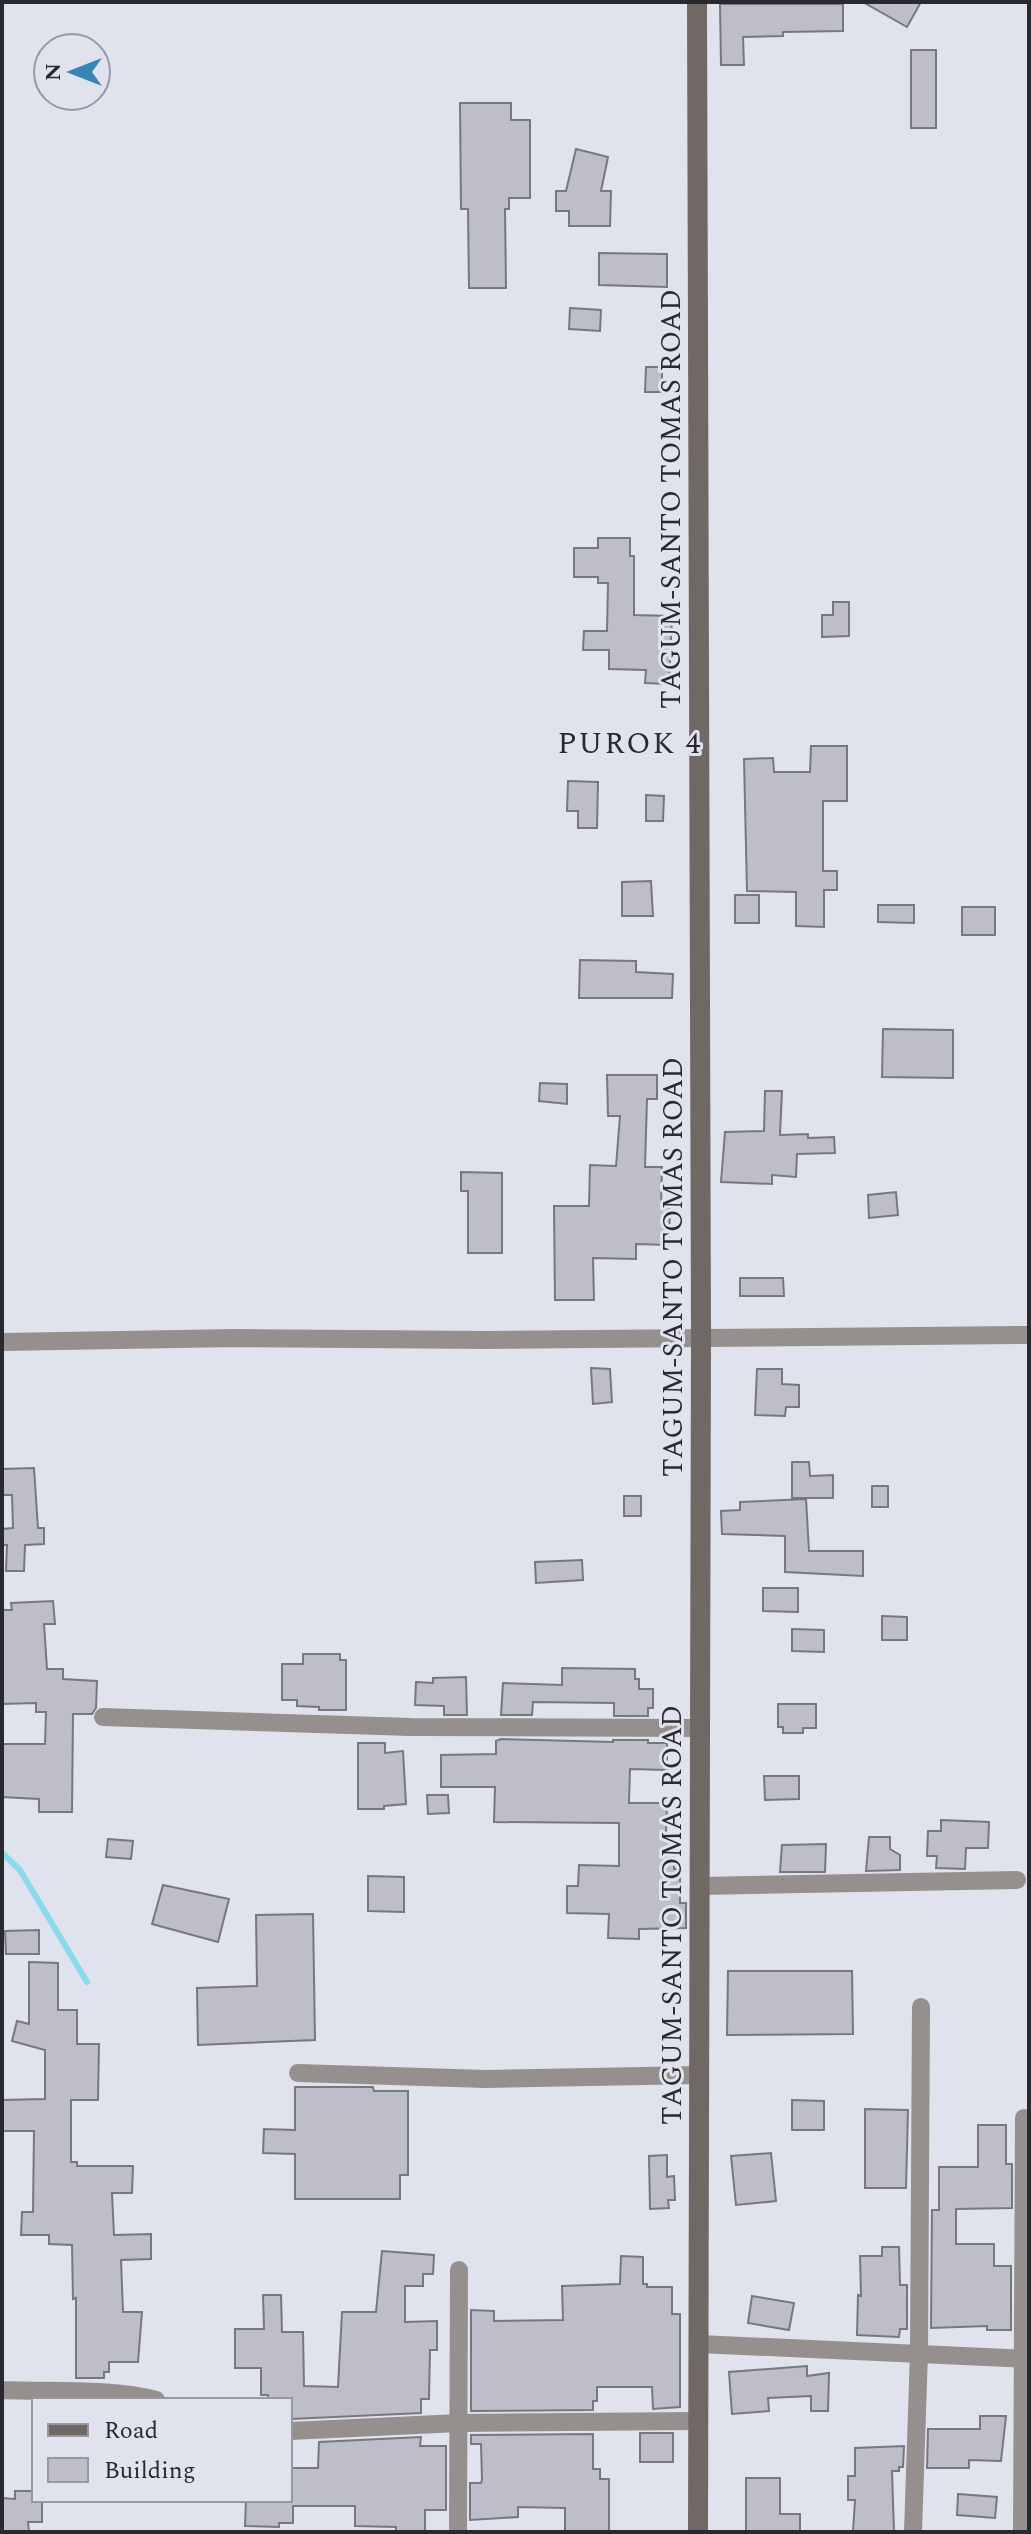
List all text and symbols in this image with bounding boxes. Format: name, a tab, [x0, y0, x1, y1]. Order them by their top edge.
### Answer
north arrow	[32, 32, 112, 112]
text: N	[37, 63, 70, 81]
street label: TAGUM-SANTO TOMAS ROAD	[650, 289, 693, 709]
district label: PUROK 4	[557, 721, 703, 767]
street label: TAGUM-SANTO TOMAS ROAD	[652, 1057, 695, 1477]
street label: TAGUM-SANTO TOMAS ROAD	[651, 1705, 694, 2125]
legend	[32, 2398, 292, 2502]
text: Road	[104, 2413, 158, 2449]
text: Building	[104, 2453, 196, 2489]

